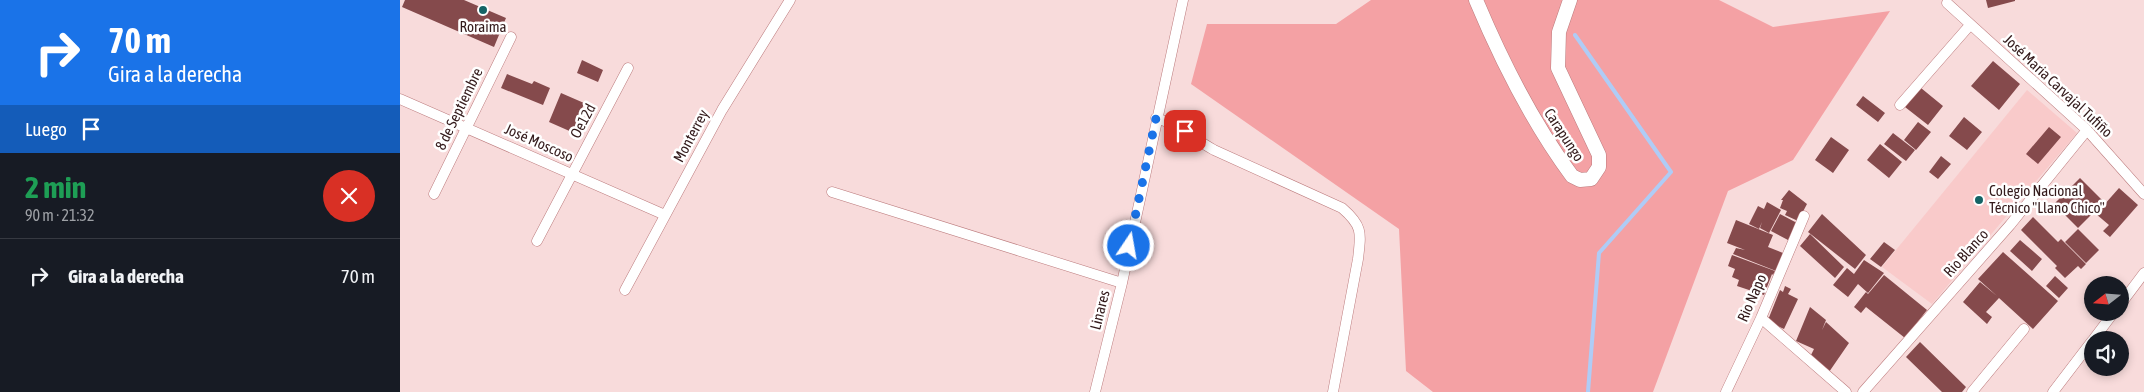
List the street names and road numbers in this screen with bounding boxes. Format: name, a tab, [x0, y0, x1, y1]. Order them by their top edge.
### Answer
street label: José Maria Carvajal Tufiño	[2000, 31, 2116, 140]
street label: 8 de Septiembre	[431, 65, 486, 153]
street label: Oe12d	[566, 101, 599, 141]
street label: Carapungo	[1541, 105, 1588, 164]
street label: Monterrey	[670, 107, 711, 165]
street label: José Moscoso	[502, 120, 576, 165]
street label: Rio Blanco	[1940, 225, 1991, 280]
street label: Rio Napo	[1734, 271, 1769, 324]
street label: Linares	[1086, 288, 1113, 331]

